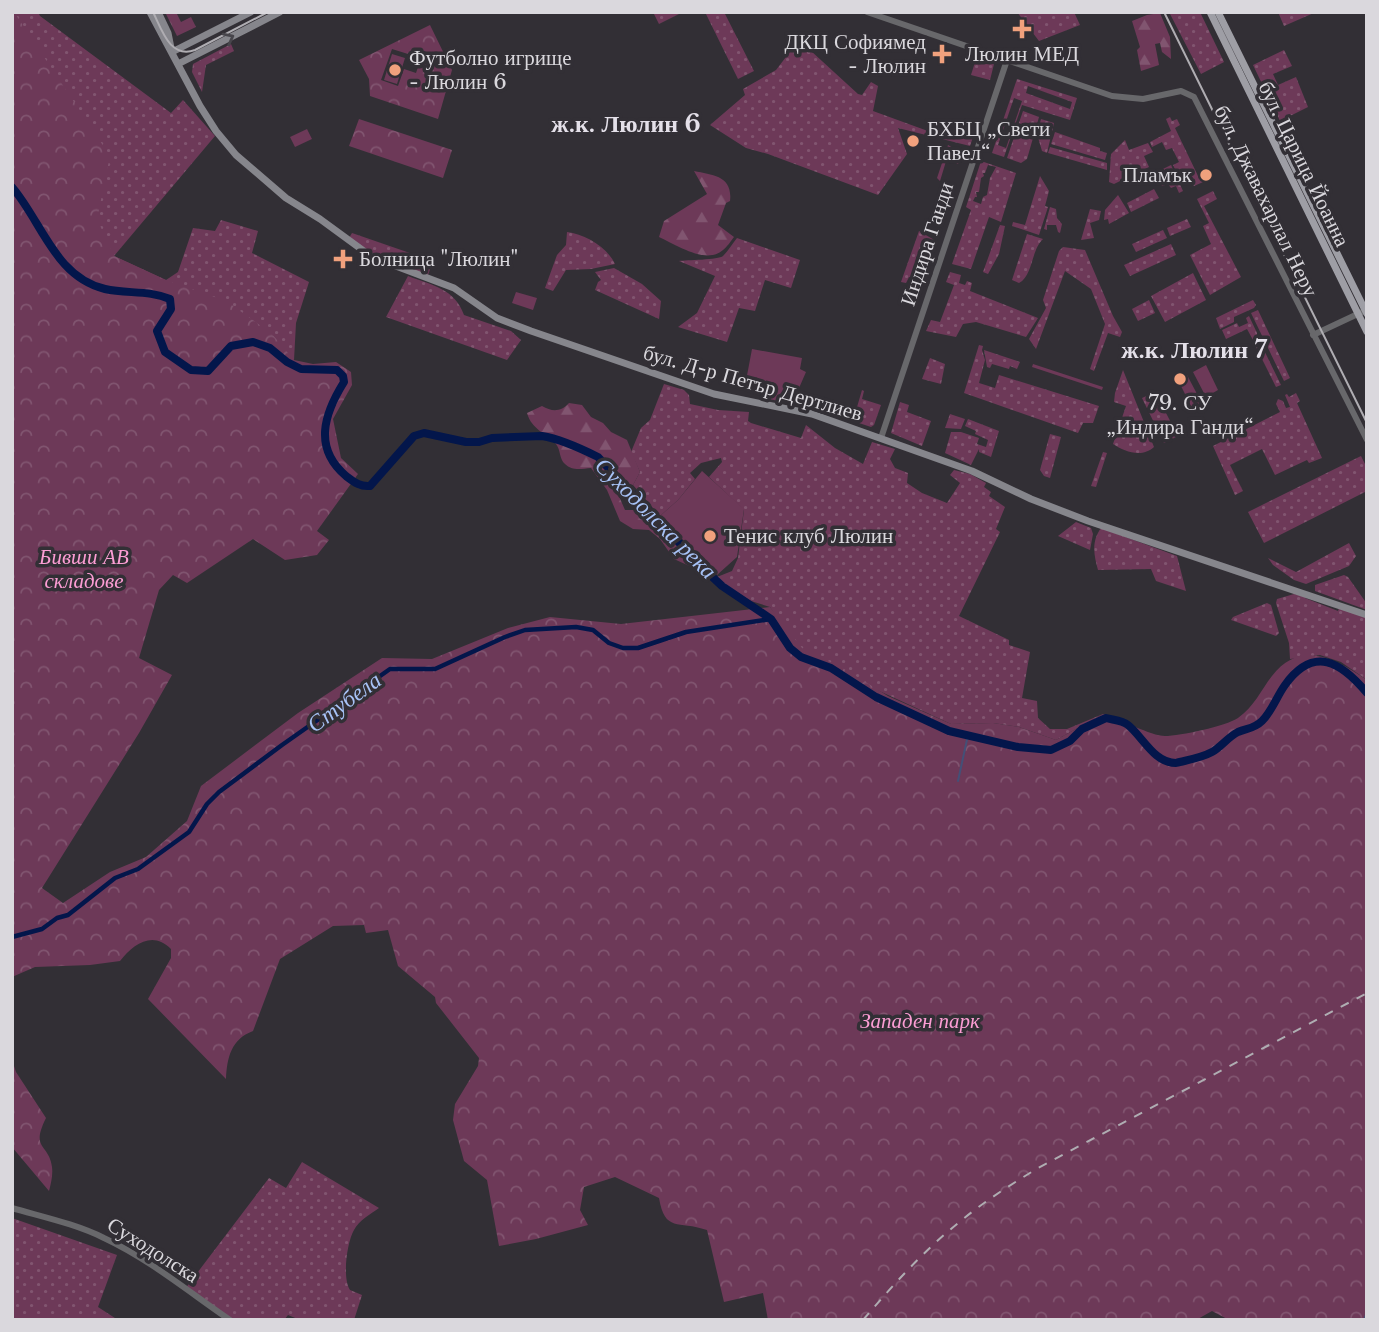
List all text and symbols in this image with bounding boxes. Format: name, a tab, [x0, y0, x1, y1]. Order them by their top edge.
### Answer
marker: Люлин МЕД	[1012, 19, 1032, 39]
place label: ДКЦ Софиямед - Люлин	[784, 29, 926, 79]
one-way arrow	[222, 33, 234, 46]
place label: Люлин МЕД	[965, 41, 1079, 67]
marker: ДКЦ Софиямед - Люлин	[932, 44, 952, 64]
place label: Футболно игрище - Люлин 6	[409, 45, 572, 95]
marker: Футболно игрище - Люлин 6	[387, 62, 403, 78]
street label: бул. Царица Йоанна	[1253, 77, 1356, 252]
street label: бул. Джавахарлал Неру	[1208, 101, 1324, 302]
district label: ж.к. Люлин 6	[551, 109, 701, 138]
place label: БХБЦ „Свети Павел“	[927, 116, 1050, 166]
marker: БХБЦ „Свети Павел“	[905, 133, 921, 149]
place label: Пламък	[1123, 162, 1193, 188]
marker: Пламък	[1198, 167, 1214, 183]
street label: Индира Ганди	[895, 179, 959, 309]
place label: Болница "Люлин"	[359, 246, 518, 272]
marker: Болница "Люлин"	[333, 249, 353, 269]
district label: ж.к. Люлин 7	[1121, 335, 1267, 364]
street label: бул. Д-р Петър Дертлиев	[640, 339, 866, 427]
marker: 79. СУ „Индира Ганди“	[1172, 371, 1188, 387]
place label: 79. СУ „Индира Ганди“	[1106, 390, 1254, 440]
water label: Суходолска река	[589, 451, 723, 585]
place label: Тенис клуб Люлин	[724, 523, 893, 549]
marker: Тенис клуб Люлин	[702, 528, 718, 544]
park label: Бивши АВ складове	[38, 544, 129, 594]
water label: Стубела	[301, 666, 387, 738]
park label: Западен парк	[860, 1008, 980, 1034]
street label: Суходолска	[102, 1212, 204, 1289]

